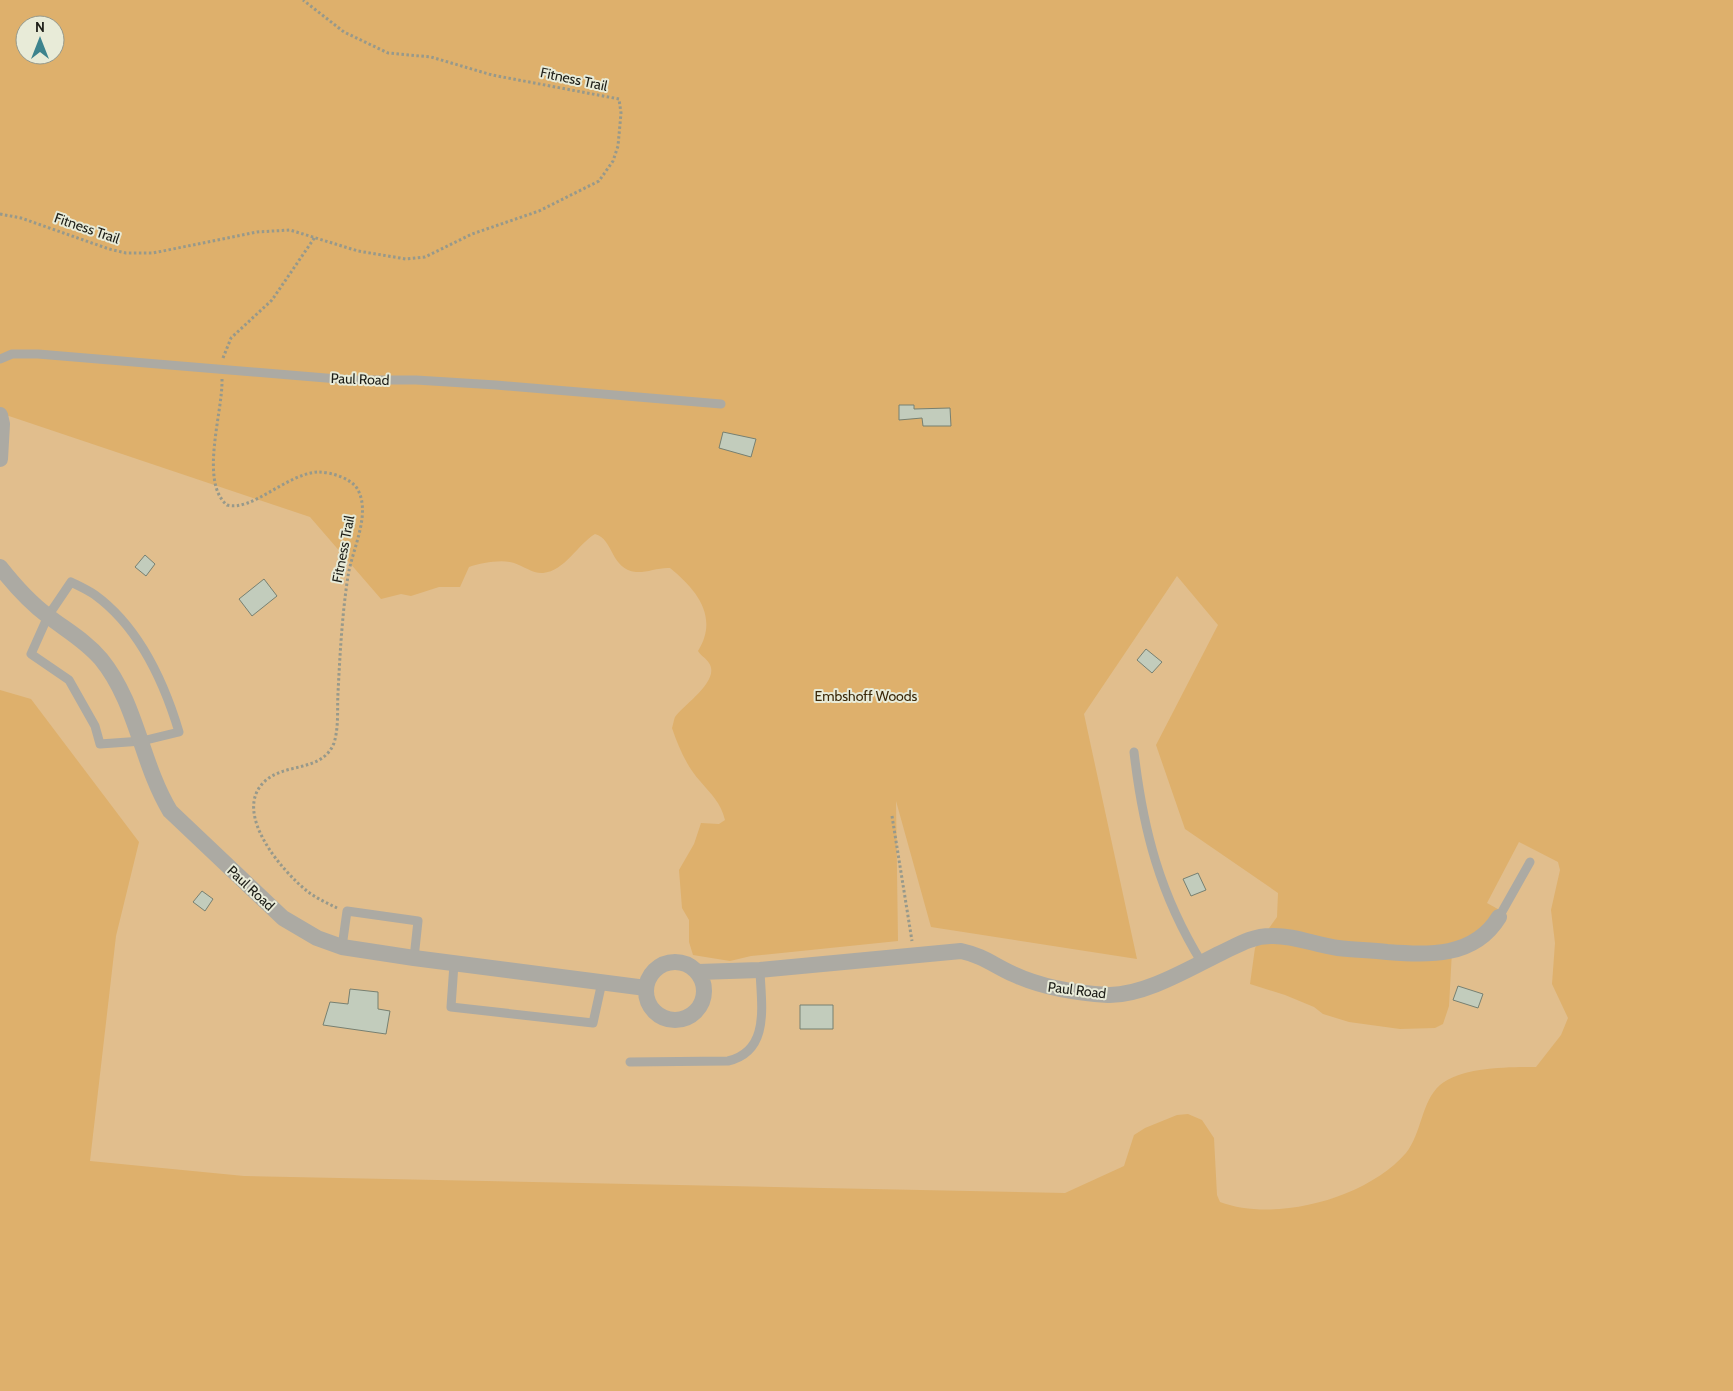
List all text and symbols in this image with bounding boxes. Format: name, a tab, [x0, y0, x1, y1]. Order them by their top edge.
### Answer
north arrow	[15, 15, 65, 65]
text: N	[35, 18, 45, 36]
street label: Fitness Trail	[539, 63, 610, 95]
street label: Fitness Trail	[52, 208, 123, 248]
street label: Paul Road	[330, 369, 390, 389]
street label: Fitness Trail	[328, 513, 358, 584]
park label: Embshoff Woods	[815, 687, 918, 705]
street label: Paul Road	[223, 861, 279, 915]
street label: Paul Road	[1047, 977, 1107, 1003]

